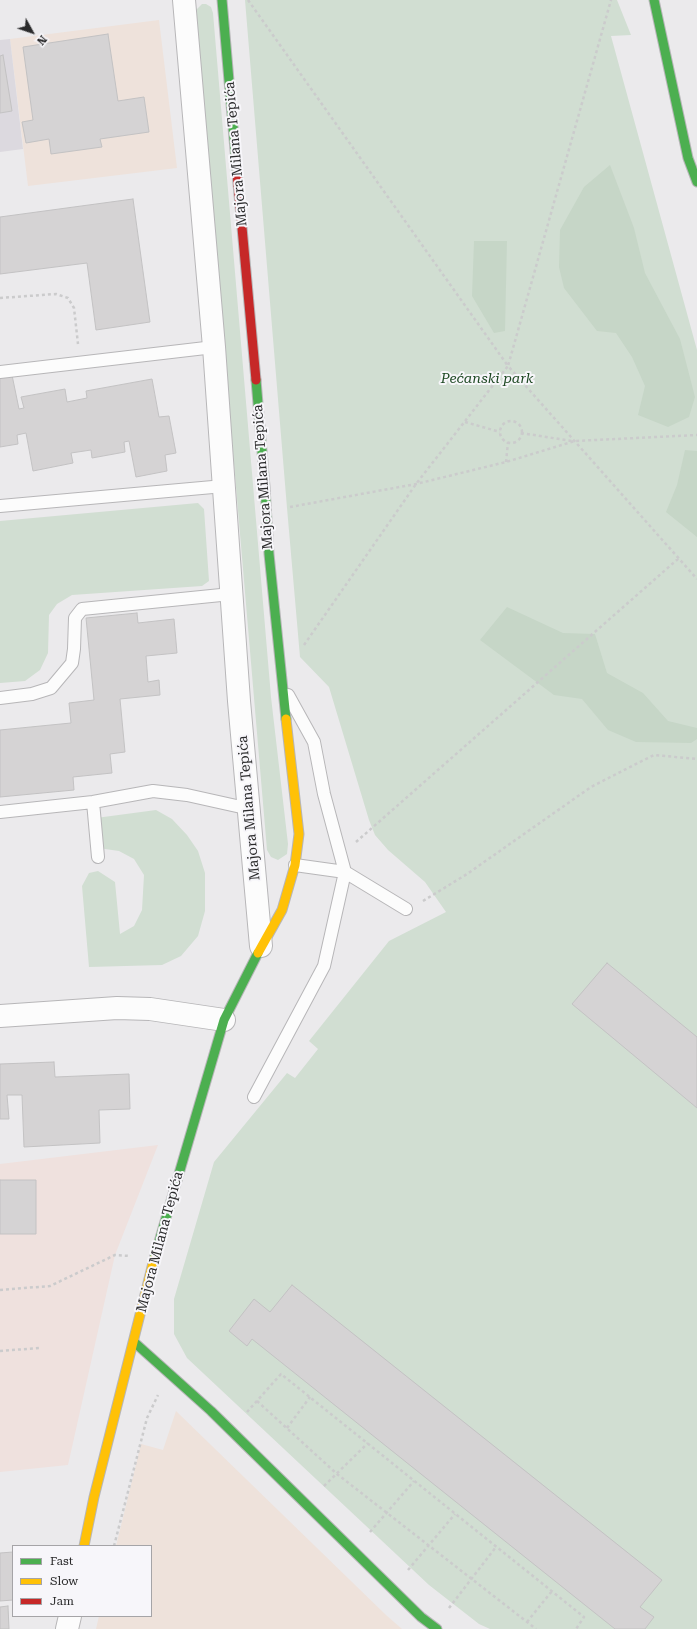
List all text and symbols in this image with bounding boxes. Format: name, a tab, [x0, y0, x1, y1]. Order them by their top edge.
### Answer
north arrow	[12, 12, 52, 52]
text: N	[34, 33, 49, 47]
street label: Majora Milana Tepića	[221, 81, 251, 227]
park label: Pećanski park	[441, 371, 533, 387]
street label: Majora Milana Tepića	[250, 404, 276, 550]
street label: Majora Milana Tepića	[234, 735, 264, 881]
street label: Majora Milana Tepića	[133, 1170, 187, 1314]
legend	[12, 1545, 152, 1617]
text: Fast	[50, 1554, 73, 1568]
text: Slow	[50, 1574, 78, 1588]
text: Jam	[50, 1594, 74, 1608]

